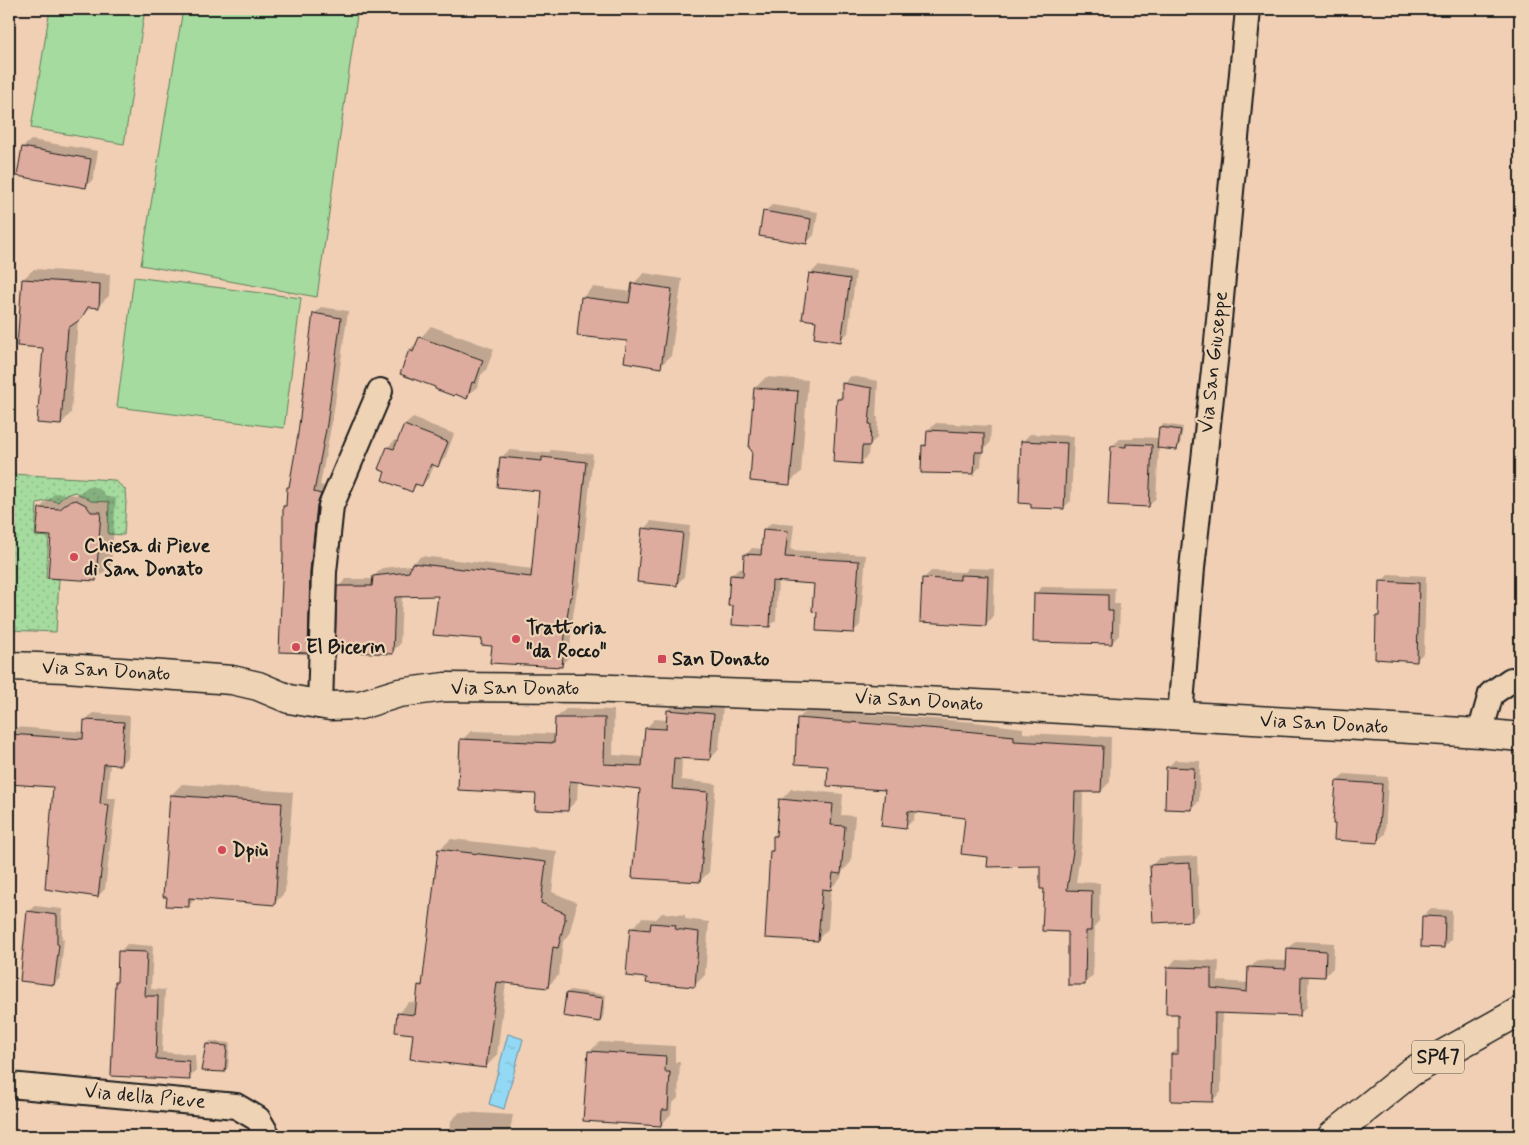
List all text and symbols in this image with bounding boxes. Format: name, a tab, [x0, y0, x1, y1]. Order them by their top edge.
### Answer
street label: Via San Giuseppe	[1193, 290, 1235, 434]
place label: Chiesa di Pieve di San Donato	[84, 533, 210, 583]
marker: Chiesa di Pieve di San Donato	[68, 551, 80, 563]
place label: Trattoria "da Rocco"	[526, 615, 607, 665]
marker: Trattoria "da Rocco"	[510, 633, 522, 645]
place label: El Bicerin	[306, 634, 386, 661]
marker: El Bicerin	[290, 641, 302, 653]
place label: San Donato	[672, 646, 770, 673]
marker: San Donato	[656, 653, 668, 665]
street label: Via San Donato	[41, 654, 171, 688]
street label: Via San Donato	[451, 675, 579, 702]
street label: Via San Donato	[854, 684, 984, 718]
street label: Via San Donato	[1259, 707, 1389, 741]
place label: Dpiù	[232, 837, 268, 864]
marker: Dpiù	[216, 844, 228, 856]
road number: SP47	[1412, 1040, 1464, 1074]
street label: Via della Pieve	[83, 1078, 207, 1116]

